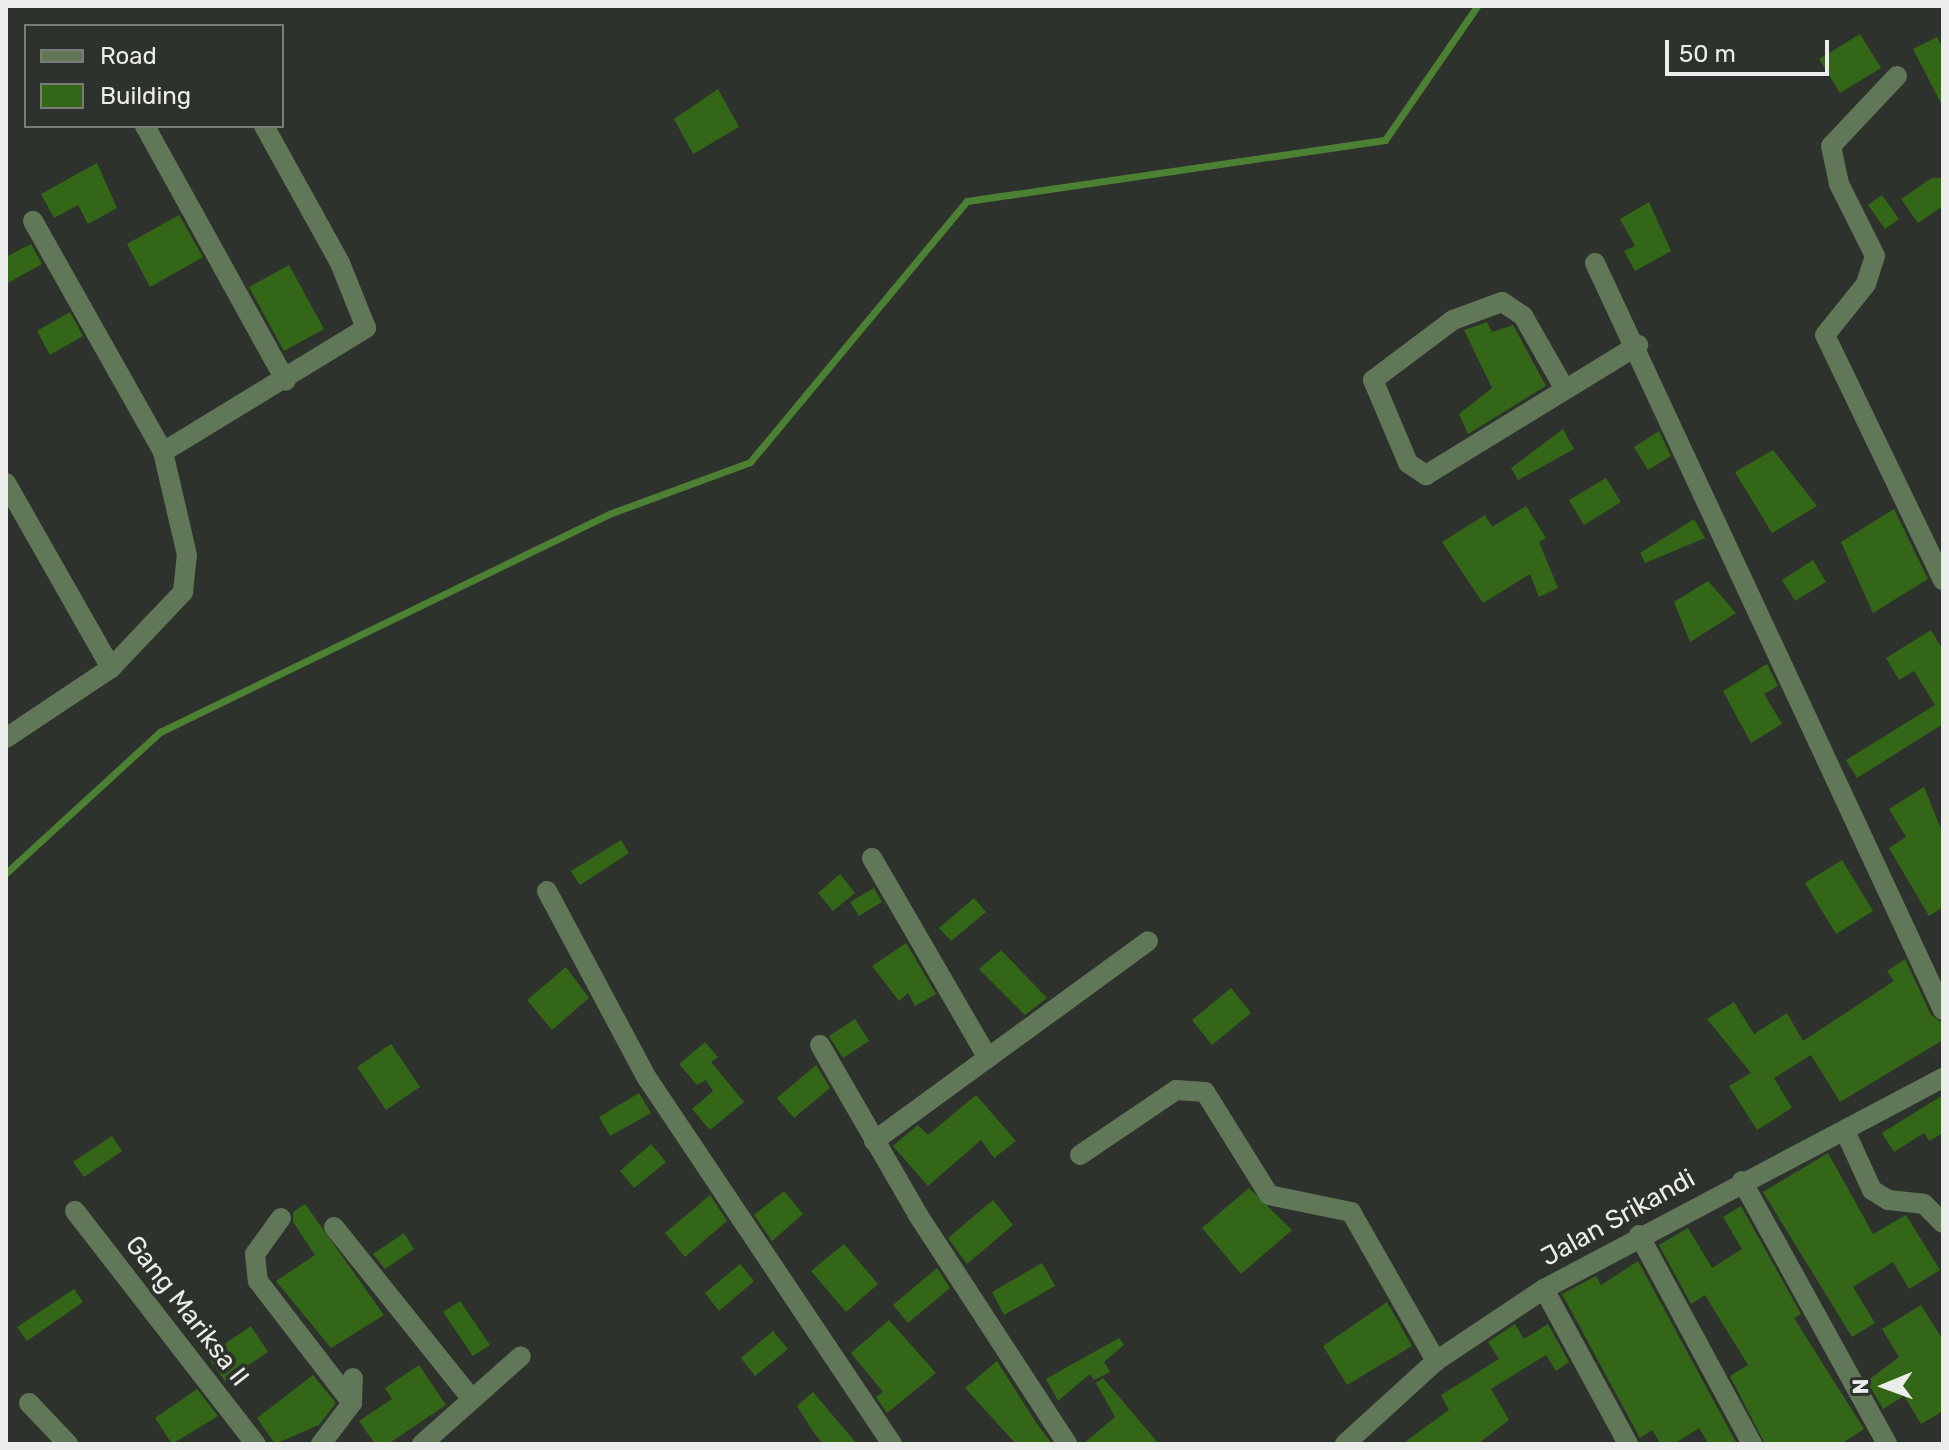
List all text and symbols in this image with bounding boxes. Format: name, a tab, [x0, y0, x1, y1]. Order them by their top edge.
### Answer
legend	[24, 24, 284, 128]
scale bar	[1669, 24, 1833, 74]
text: 50 m	[1679, 40, 1736, 68]
text: Road	[100, 42, 157, 70]
text: Building	[100, 82, 191, 110]
street label: Jalan Srikandi	[1536, 1163, 1700, 1273]
street label: Gang Mariksa II	[119, 1230, 255, 1392]
north arrow	[1845, 1346, 1925, 1426]
text: N	[1847, 1378, 1874, 1395]

